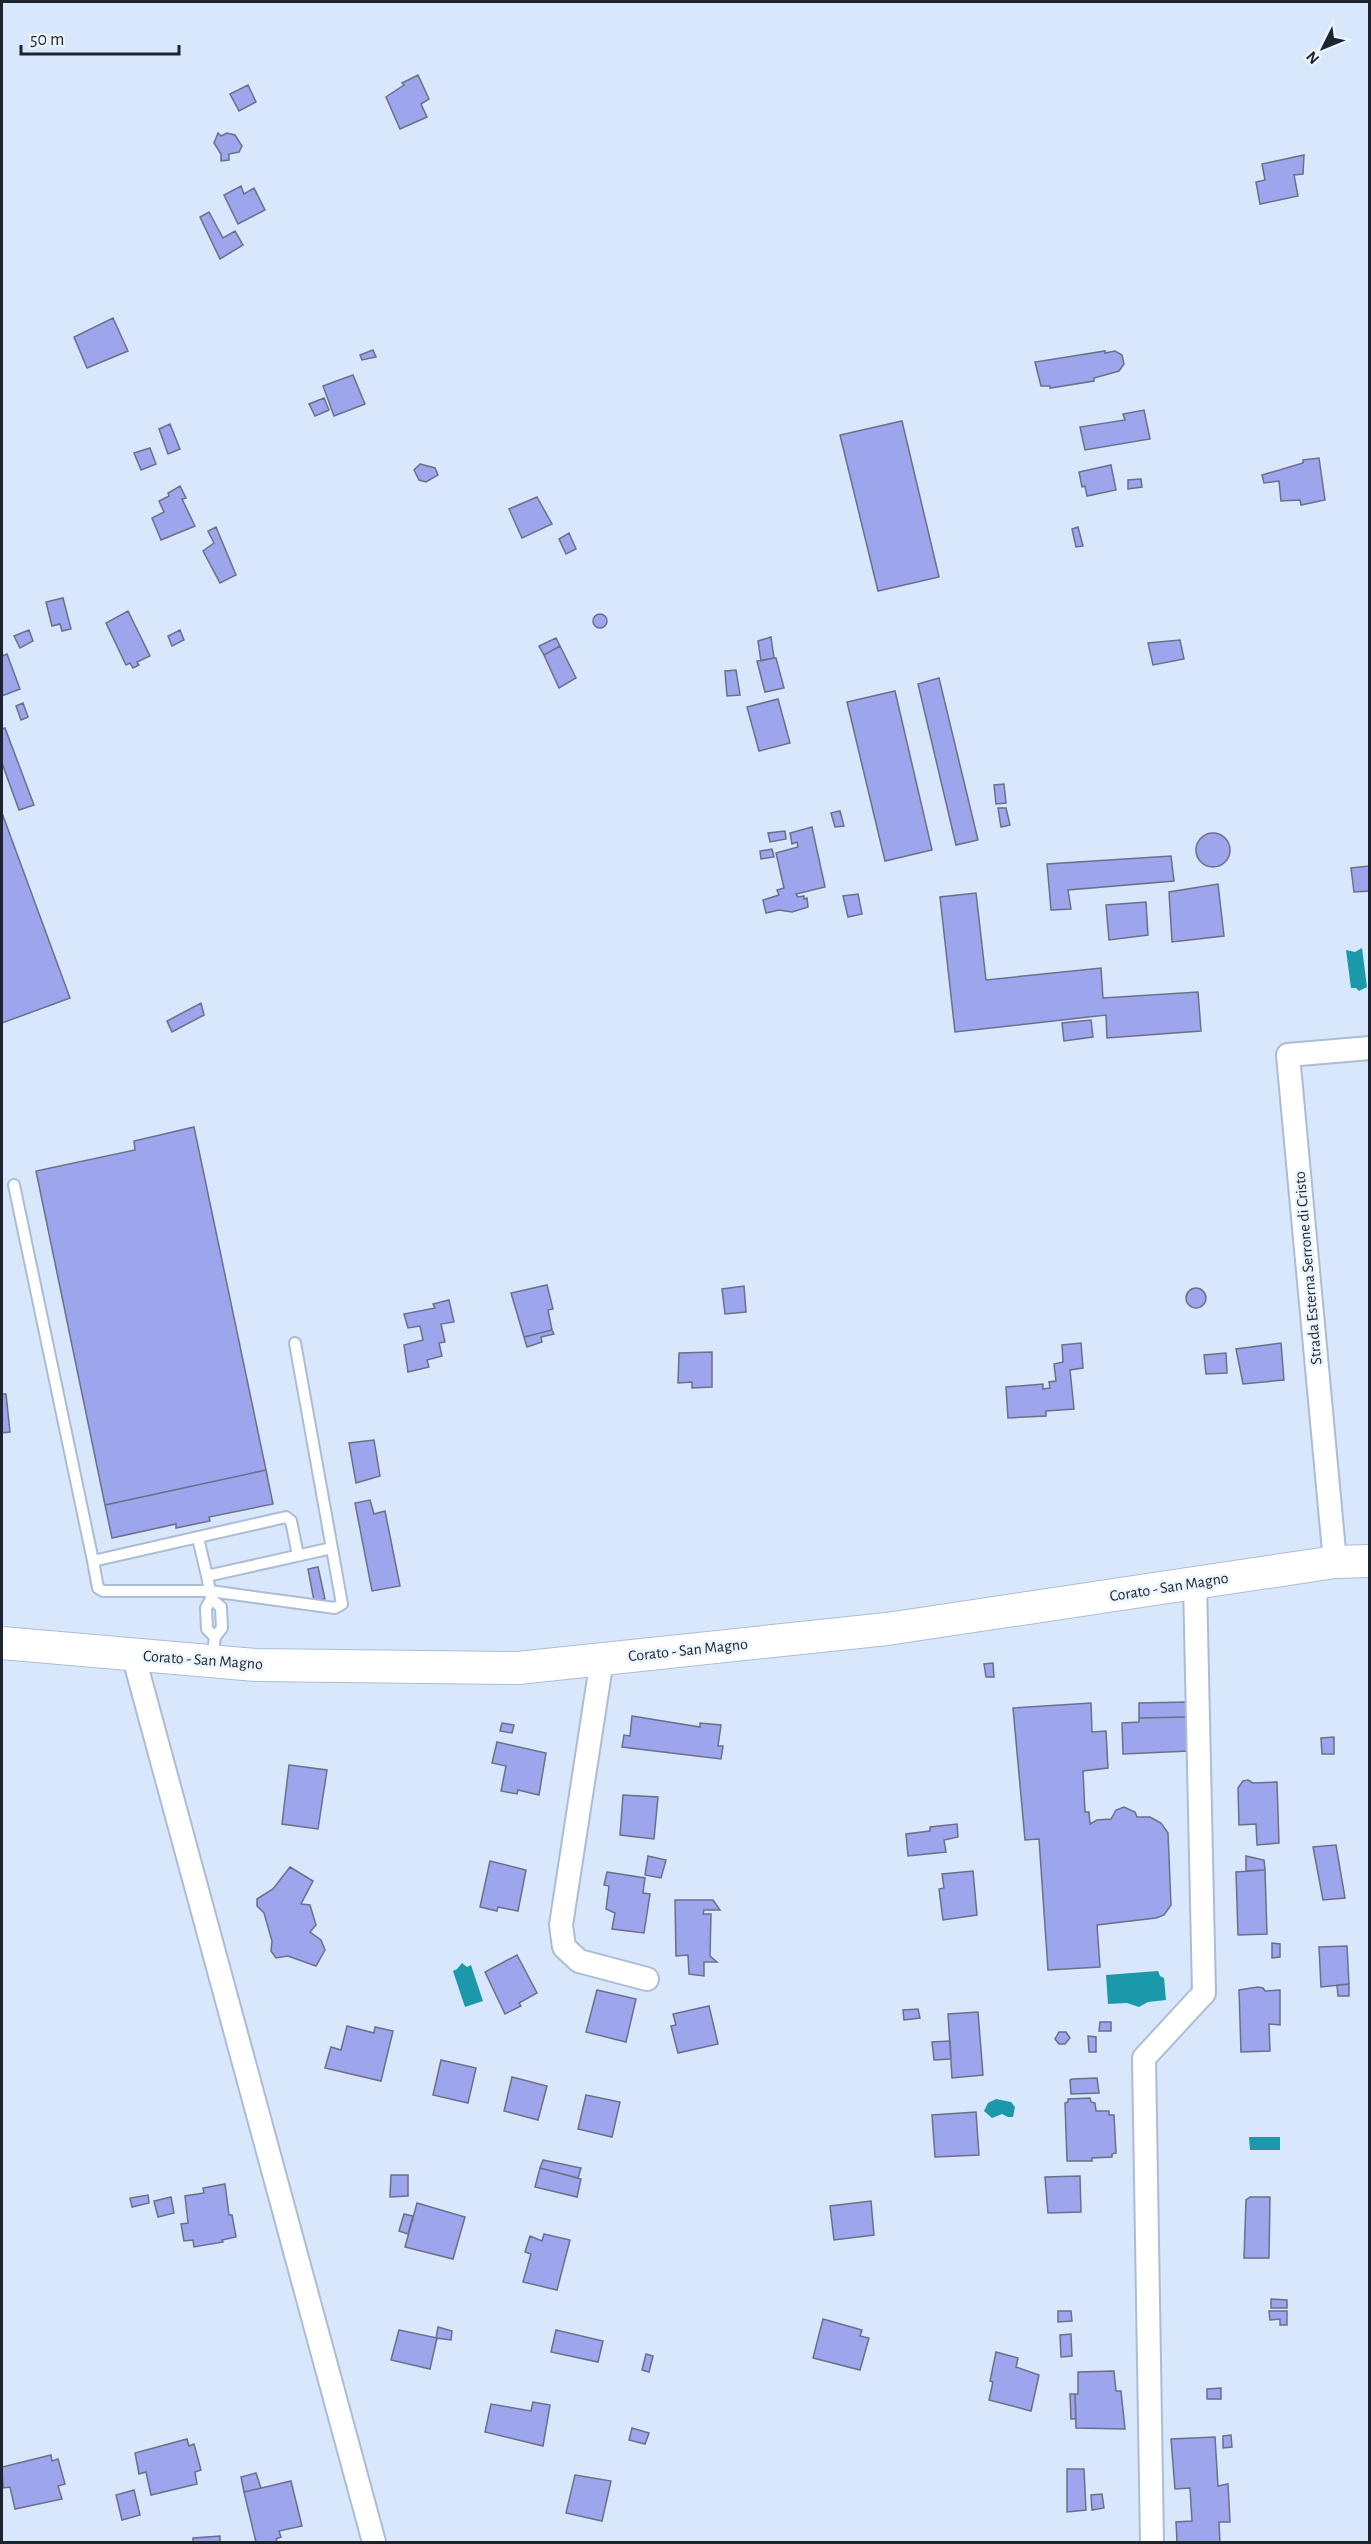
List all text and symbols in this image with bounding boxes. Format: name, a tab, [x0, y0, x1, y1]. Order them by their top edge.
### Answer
scale bar	[21, 18, 178, 56]
north arrow	[1293, 18, 1353, 78]
text: 50 m	[30, 31, 64, 49]
text: N	[1303, 48, 1322, 67]
street label: Strada Esterna Serrone di Cristo	[1292, 1170, 1324, 1365]
street label: Corato - San Magno	[1108, 1570, 1230, 1604]
street label: Corato - San Magno	[627, 1636, 749, 1664]
street label: Corato - San Magno	[143, 1648, 264, 1672]

